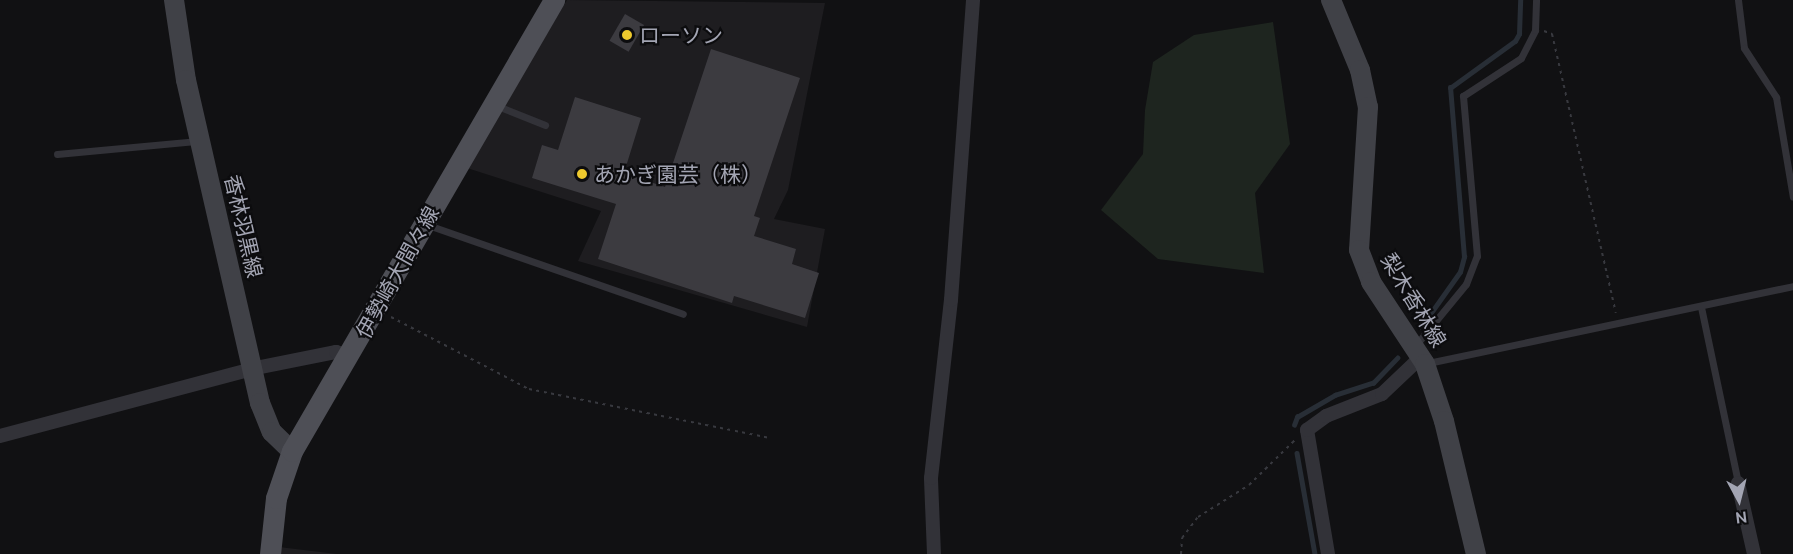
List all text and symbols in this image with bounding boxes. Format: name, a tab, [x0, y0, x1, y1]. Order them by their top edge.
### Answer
place label: ローソン	[639, 22, 723, 48]
marker: ローソン	[620, 28, 634, 42]
place label: あかぎ園芸（株）	[594, 161, 762, 187]
marker: あかぎ園芸（株）	[575, 167, 589, 181]
street label: 香林羽黒線	[220, 172, 268, 280]
street label: 伊勢崎大間々線	[350, 202, 444, 342]
street label: 梨木香林線	[1376, 249, 1452, 351]
north arrow	[1709, 470, 1769, 530]
text: N	[1734, 508, 1748, 528]

